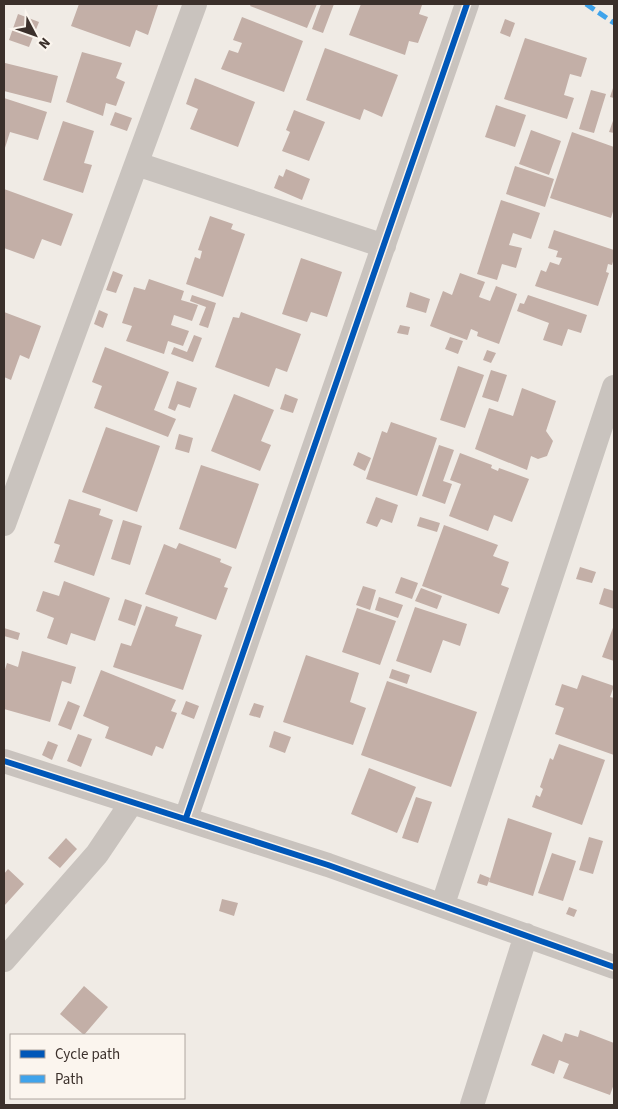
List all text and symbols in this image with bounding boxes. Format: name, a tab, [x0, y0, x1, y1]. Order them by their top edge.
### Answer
north arrow	[10, 10, 60, 60]
text: N	[33, 33, 55, 53]
legend	[10, 1034, 185, 1099]
text: Cycle path	[55, 1044, 120, 1065]
text: Path	[55, 1069, 83, 1090]

